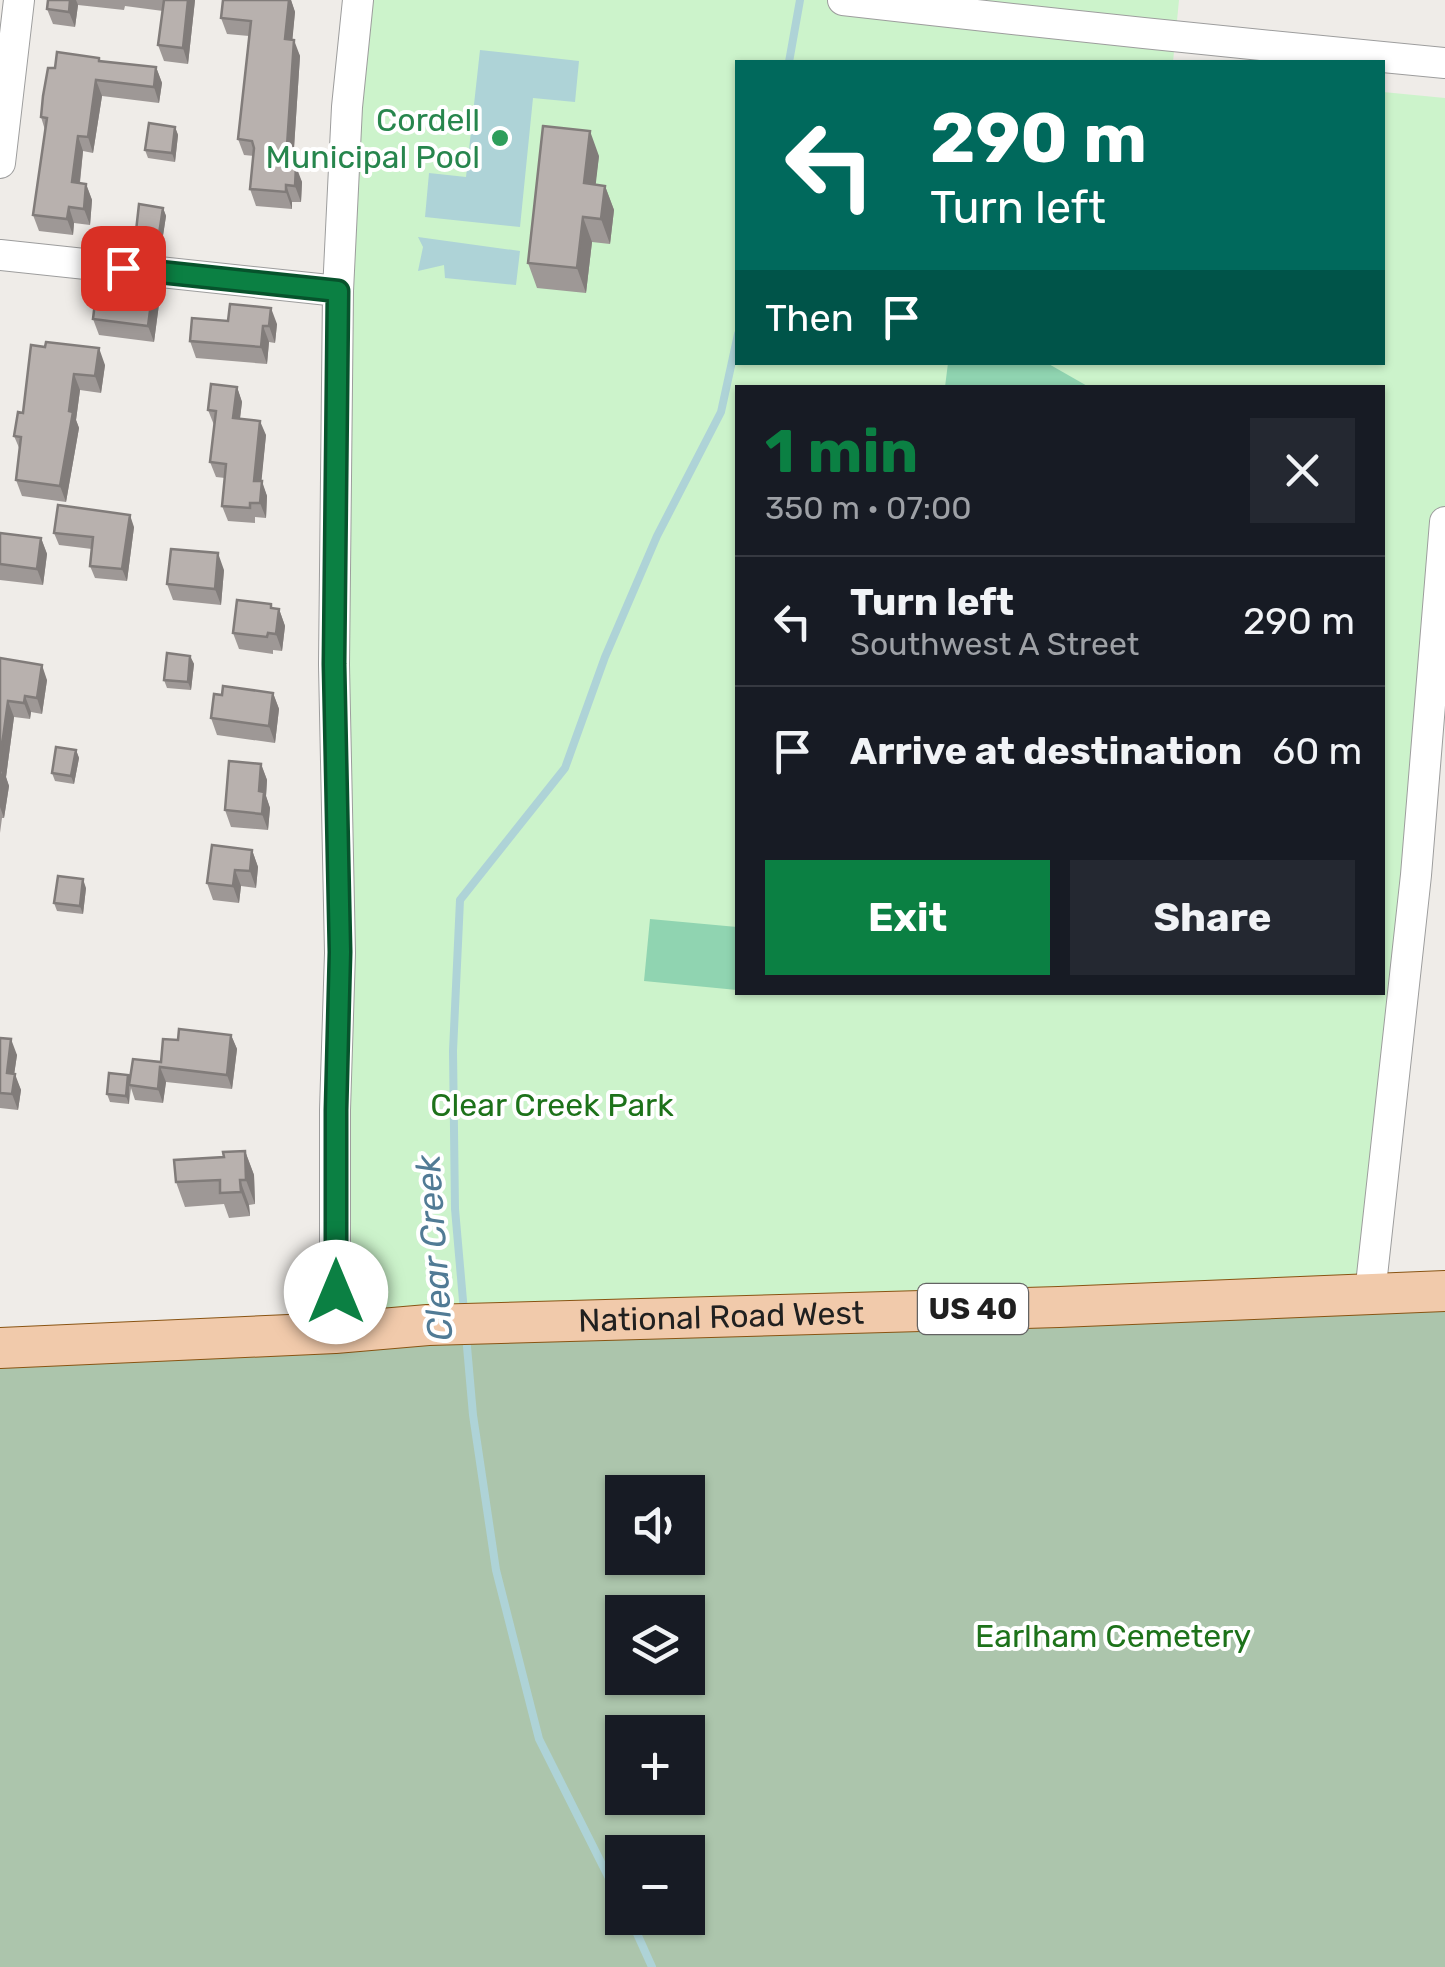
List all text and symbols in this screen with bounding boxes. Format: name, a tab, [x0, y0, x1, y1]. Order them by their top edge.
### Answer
text: 290 m	[930, 97, 1147, 180]
icon: left	[765, 100, 895, 230]
place label: Cordell Municipal Pool	[266, 101, 480, 176]
marker: Cordell Municipal Pool	[489, 127, 511, 149]
text: Turn left	[930, 181, 1106, 234]
pin	[81, 226, 166, 311]
icon: arrive	[96, 241, 151, 296]
icon: arrive	[874, 290, 929, 345]
text: Then	[765, 295, 854, 341]
text: 1 min	[765, 416, 918, 487]
button: close	[1250, 418, 1355, 523]
text: 350 m · 07:00	[765, 489, 972, 527]
text: Turn left	[850, 579, 1014, 625]
icon: left	[765, 594, 820, 649]
text: 290 m	[1243, 598, 1355, 644]
text: Southwest A Street	[850, 625, 1139, 663]
icon: arrive	[765, 724, 820, 779]
text: Arrive at destination	[850, 728, 1242, 774]
text: 60 m	[1272, 728, 1362, 774]
button: Exit	[765, 860, 1050, 975]
button: Share	[1070, 860, 1355, 975]
park label: Clear Creek Park	[430, 1086, 674, 1124]
water label: Clear Creek	[406, 1152, 461, 1343]
position arrow	[284, 1240, 388, 1344]
road number: US 40	[918, 1284, 1028, 1334]
street label: National Road West	[578, 1294, 865, 1340]
map controls	[605, 1475, 705, 1935]
button: sound	[605, 1475, 705, 1575]
button: layers	[605, 1595, 705, 1695]
park label: Earlham Cemetery	[975, 1617, 1251, 1655]
button: +	[605, 1715, 705, 1815]
button: −	[605, 1835, 705, 1935]

